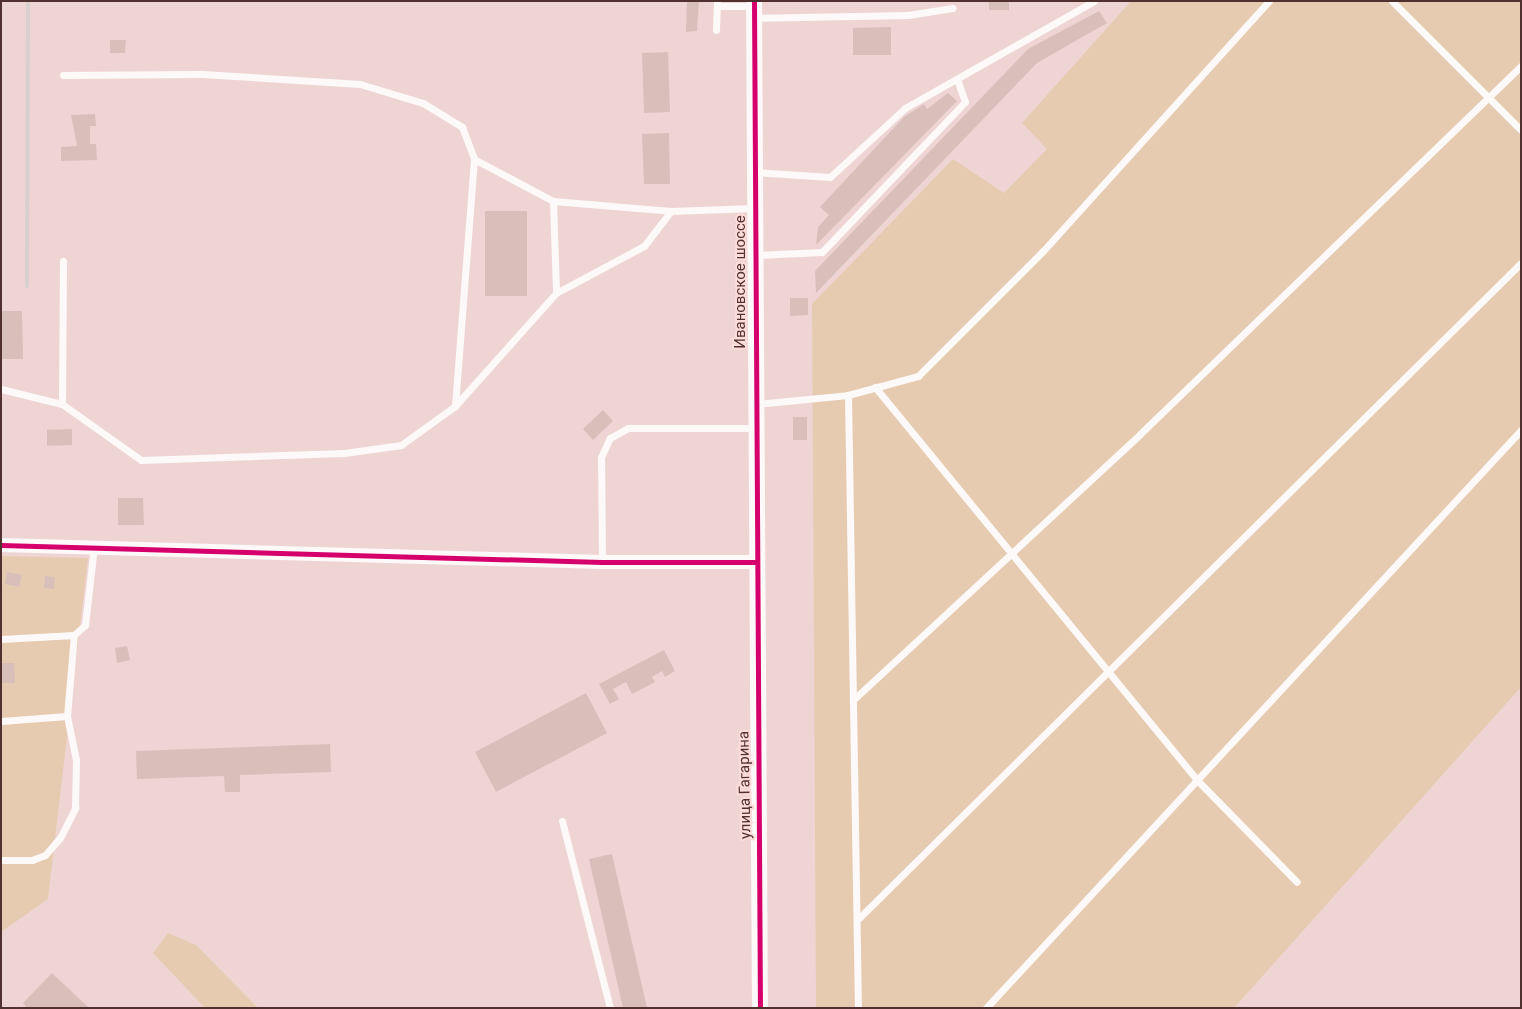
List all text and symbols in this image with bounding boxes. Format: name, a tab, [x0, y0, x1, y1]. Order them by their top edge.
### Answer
street label: Ивановское шоссе	[732, 215, 750, 349]
street label: улица Гагарина	[735, 731, 755, 839]

